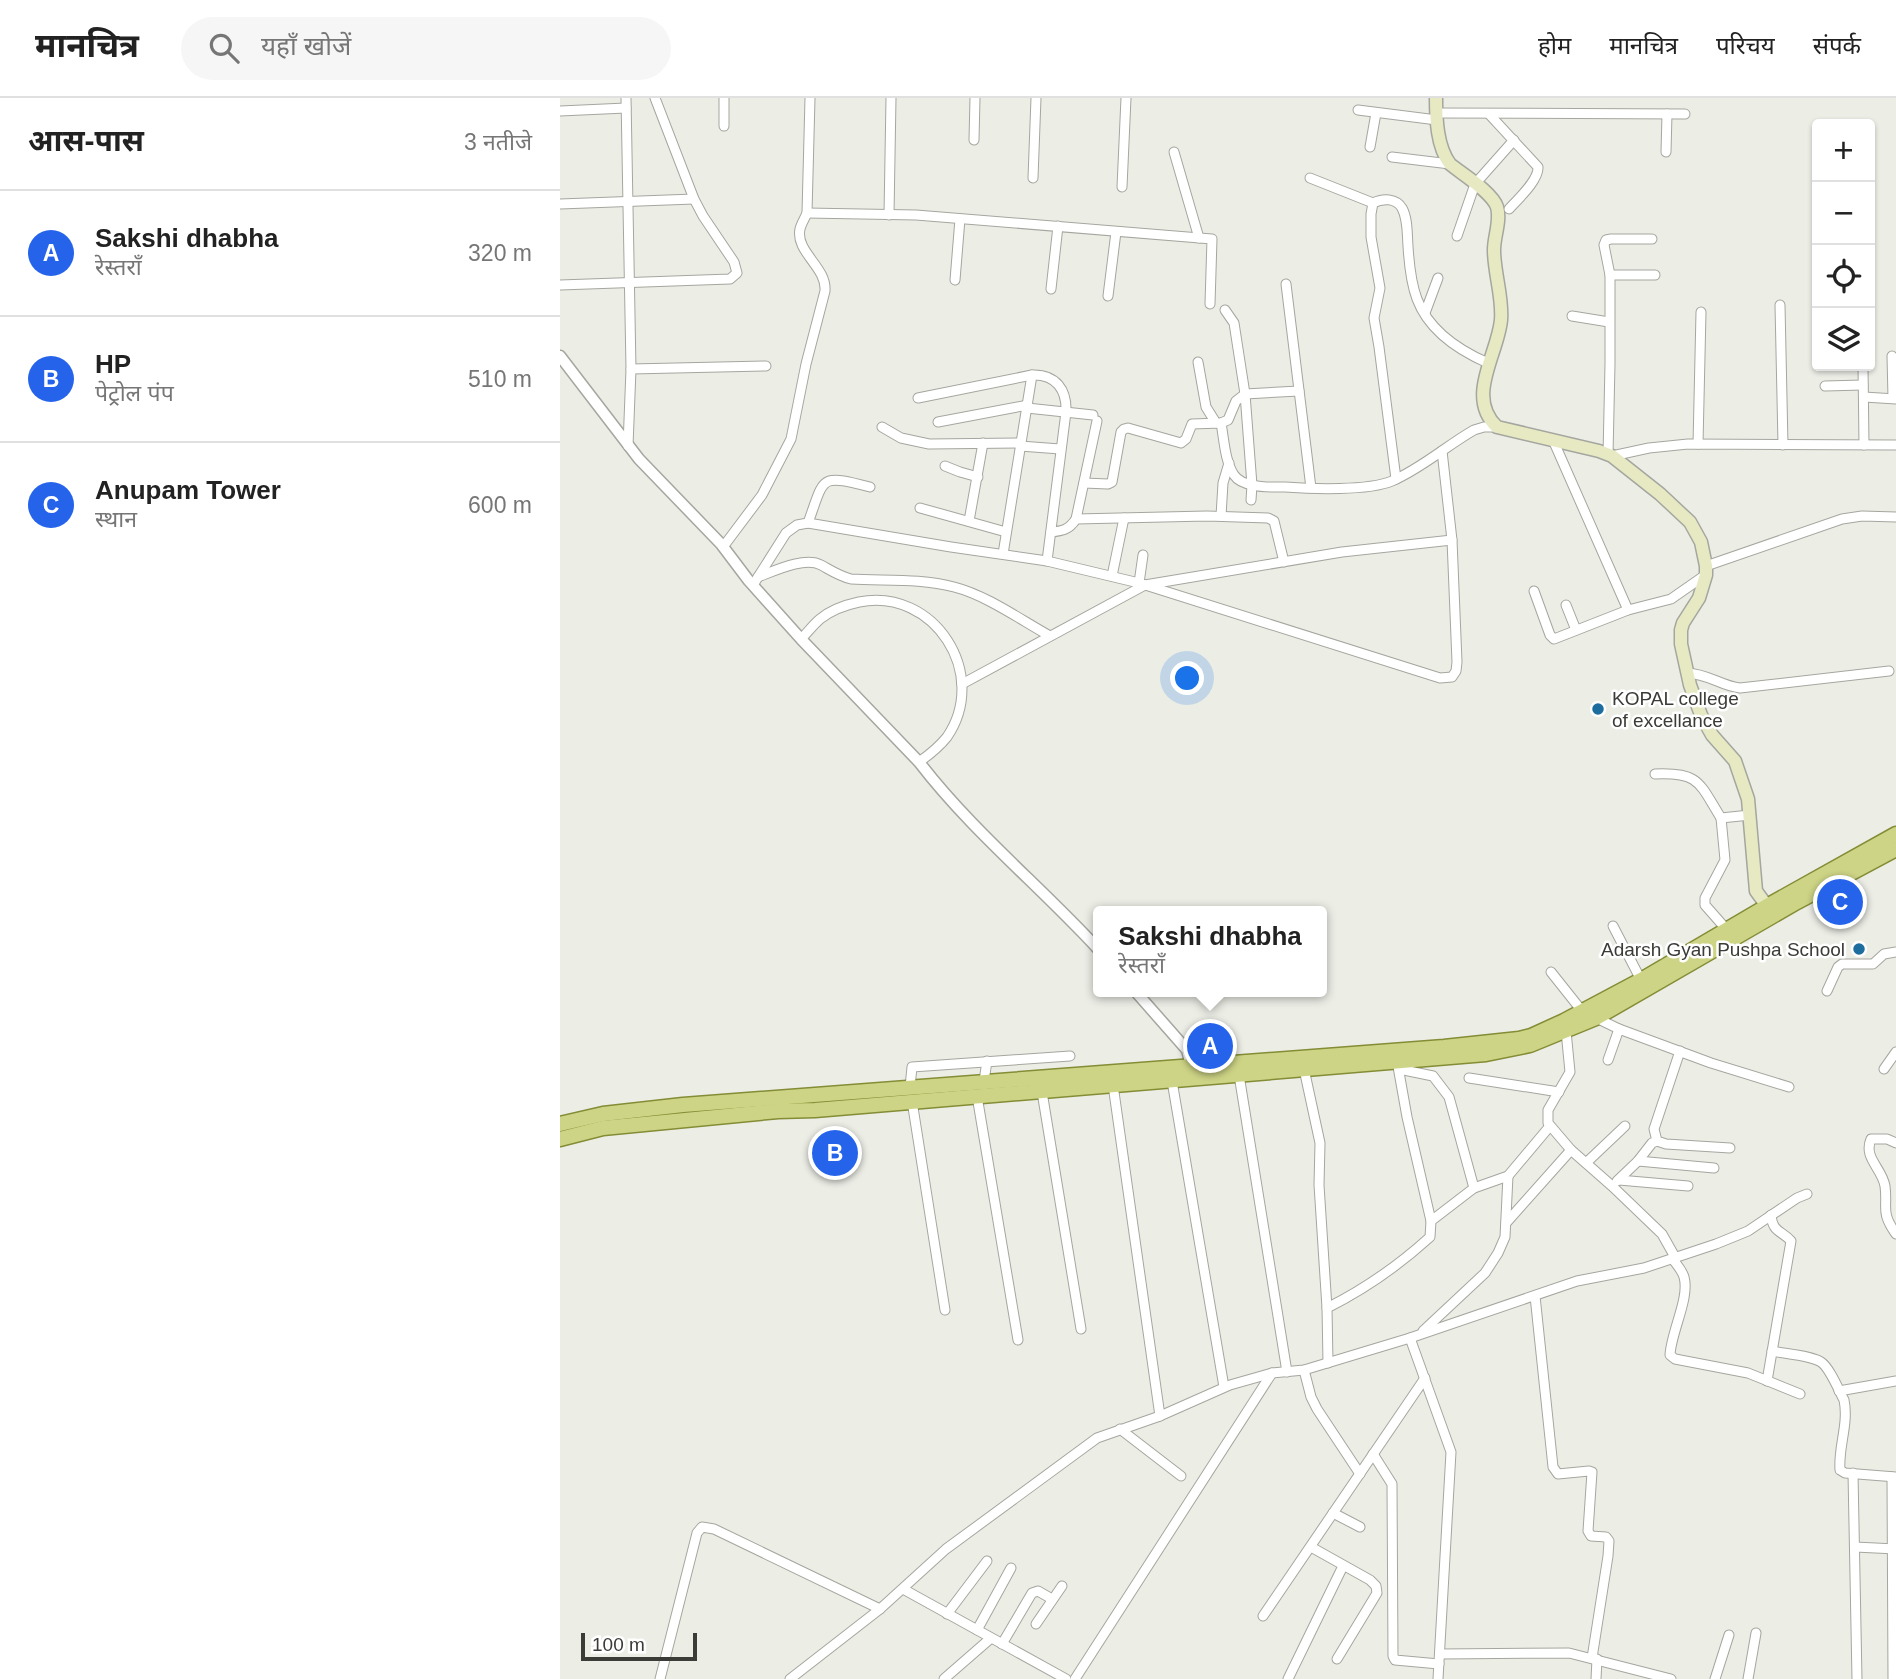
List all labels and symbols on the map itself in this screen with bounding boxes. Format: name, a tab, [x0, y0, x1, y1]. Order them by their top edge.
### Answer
your location	[1170, 661, 1204, 695]
place label: KOPAL college of excellance	[1612, 688, 1739, 731]
marker: KOPAL college of excellance	[1590, 701, 1606, 717]
pin: C	[1817, 876, 1863, 928]
place label: Adarsh Gyan Pushpa School	[1601, 939, 1845, 960]
marker: Adarsh Gyan Pushpa School	[1851, 941, 1867, 957]
pin: A	[1187, 1020, 1233, 1072]
pin: B	[812, 1127, 858, 1179]
scale bar	[581, 1630, 696, 1662]

